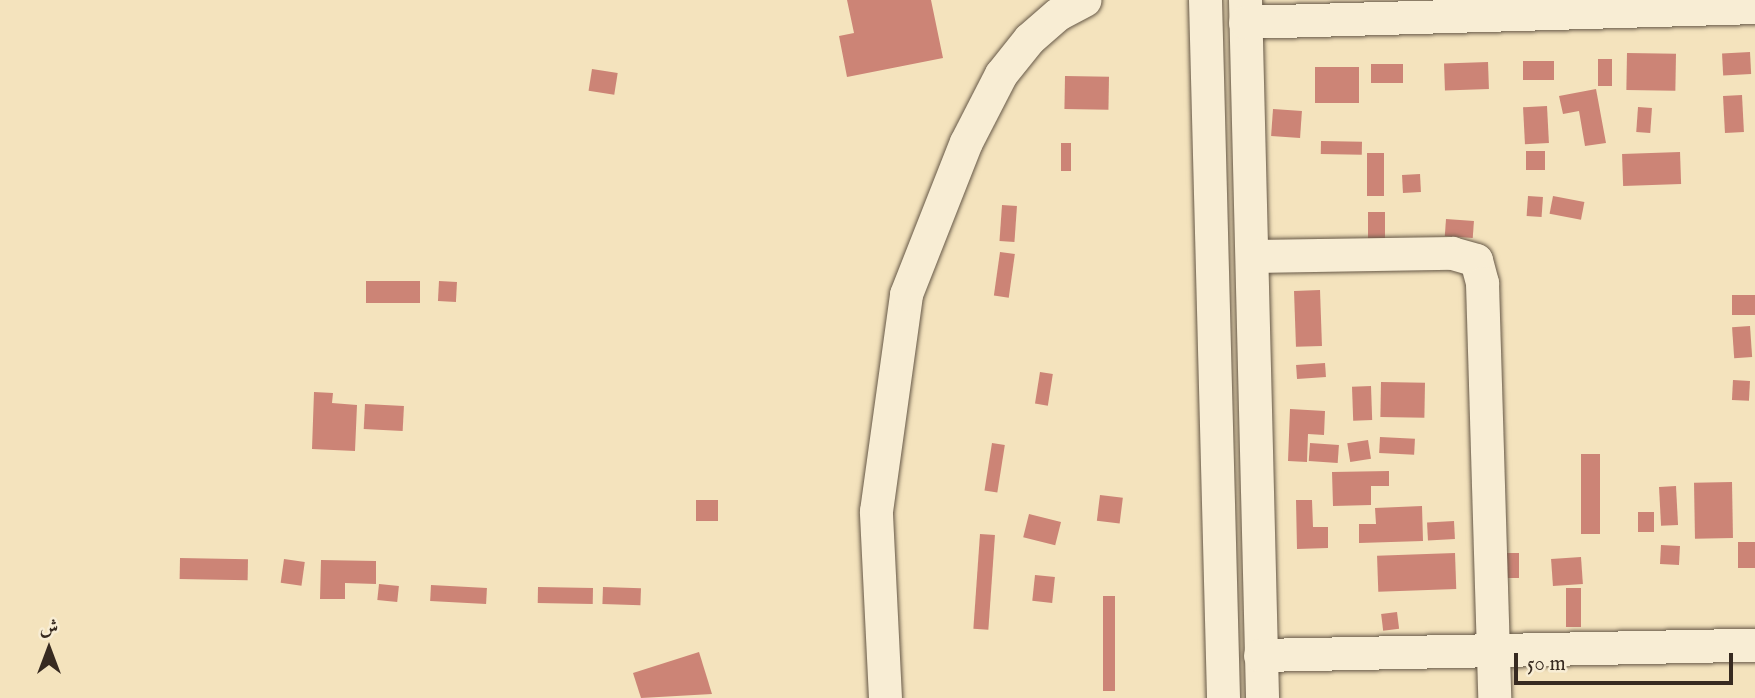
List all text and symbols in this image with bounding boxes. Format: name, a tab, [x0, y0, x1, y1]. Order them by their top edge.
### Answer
north arrow	[14, 614, 84, 684]
text: ش	[40, 616, 58, 640]
scale bar	[1517, 638, 1736, 682]
text: 50 m	[1527, 651, 1566, 678]

